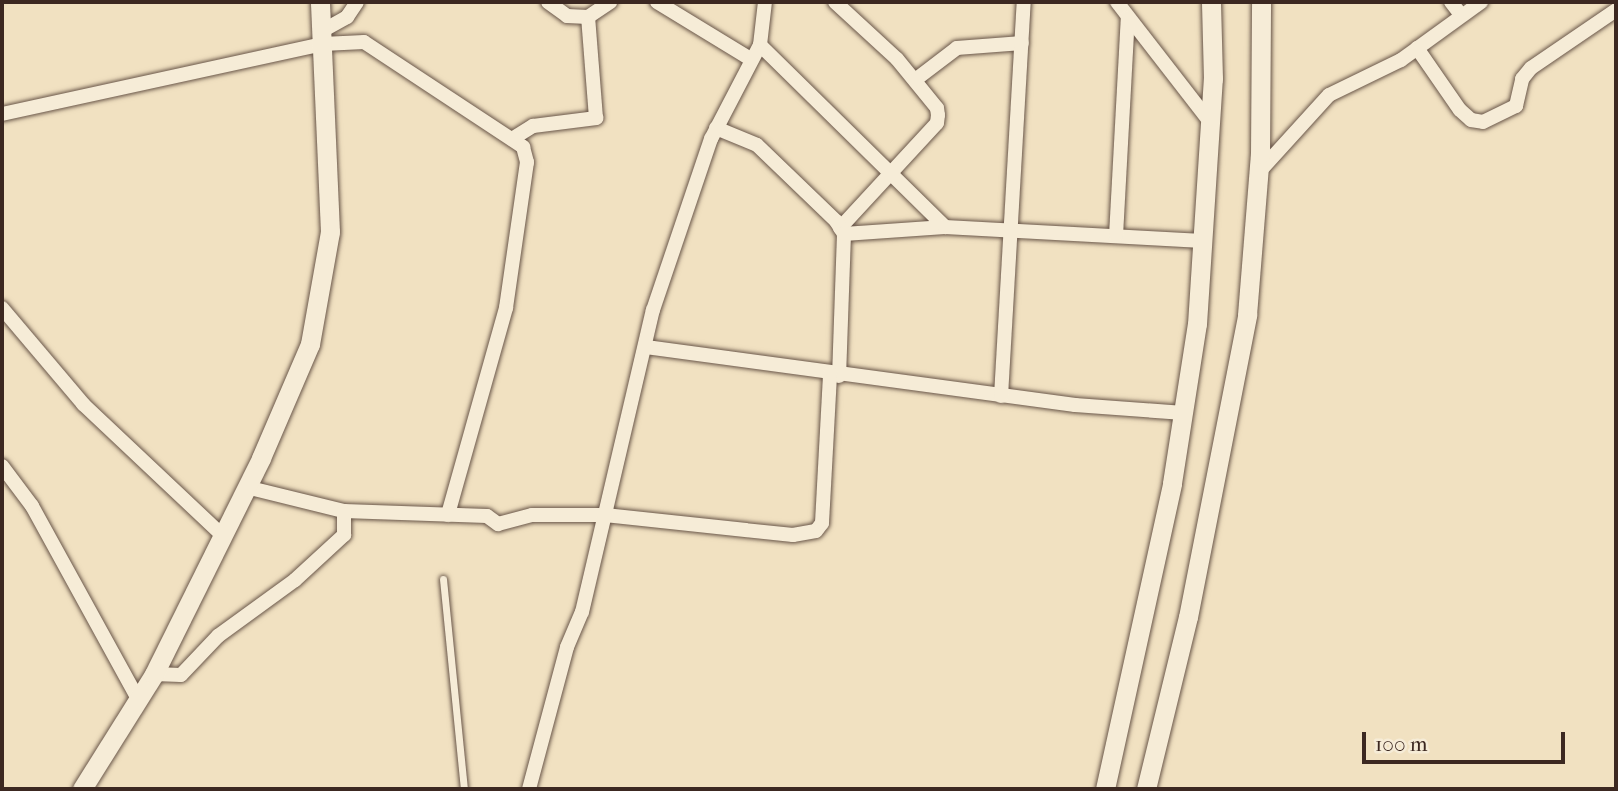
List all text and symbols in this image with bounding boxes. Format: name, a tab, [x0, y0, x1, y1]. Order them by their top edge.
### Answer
scale bar	[1366, 718, 1569, 762]
text: 100 m	[1375, 732, 1428, 756]

